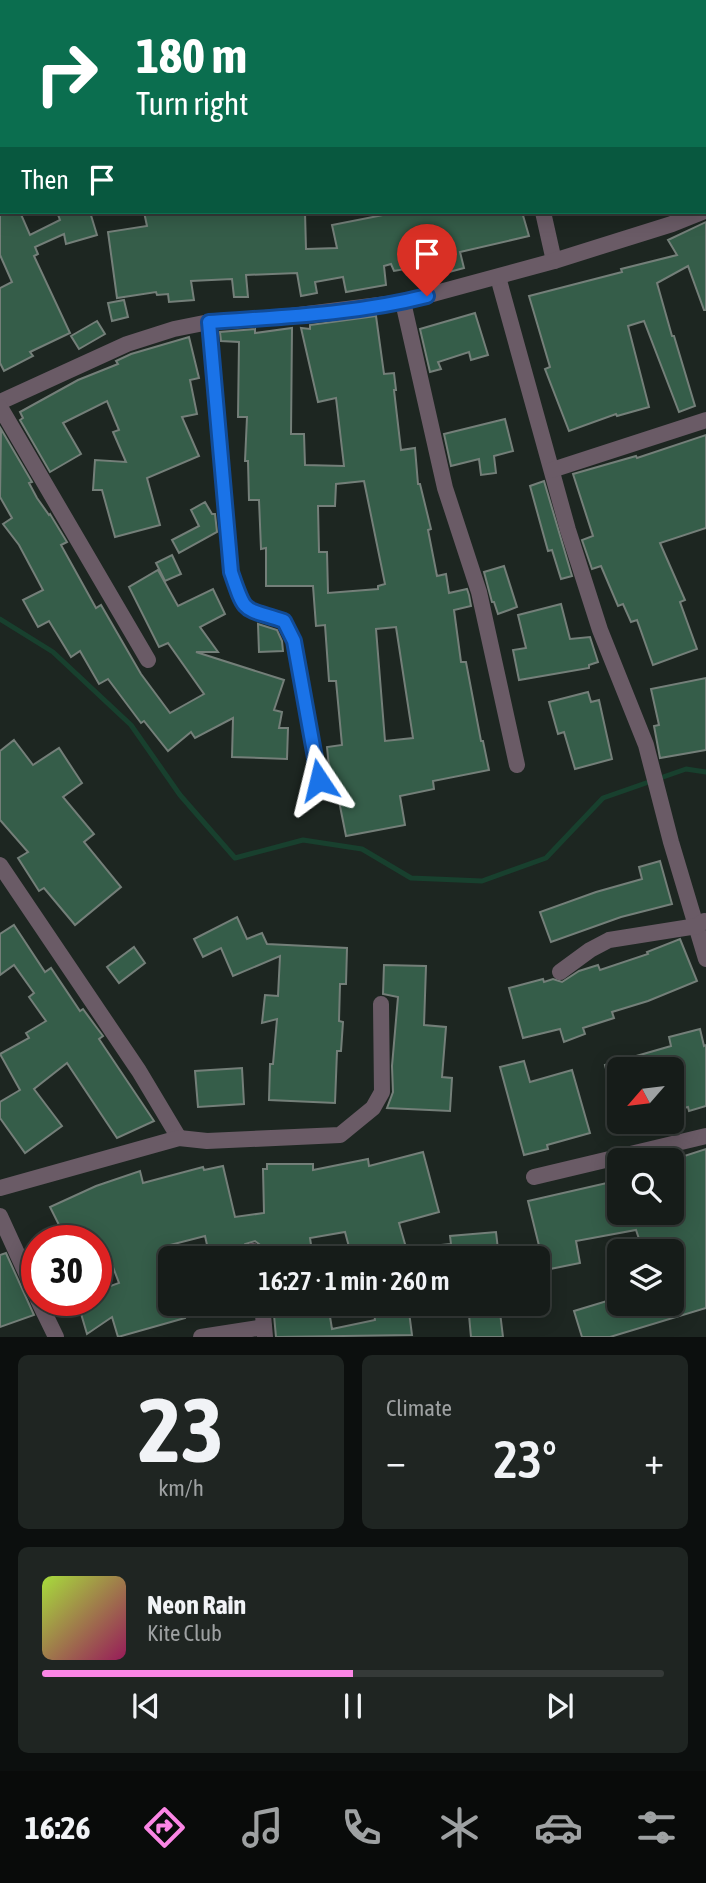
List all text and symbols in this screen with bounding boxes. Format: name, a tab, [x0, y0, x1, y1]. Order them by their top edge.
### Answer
text: 180 m	[136, 27, 247, 83]
icon: right	[21, 28, 112, 119]
text: Turn right	[136, 85, 249, 122]
icon: arrive	[83, 161, 121, 199]
text: Then	[21, 165, 69, 195]
pin	[397, 224, 457, 296]
icon: arrive	[408, 235, 446, 273]
position arrow	[282, 743, 356, 817]
north arrow	[607, 1057, 684, 1134]
map controls	[607, 1057, 684, 1316]
button: search	[607, 1148, 684, 1225]
speed limit sign: 30	[21, 1225, 112, 1316]
button: layers	[607, 1239, 684, 1316]
text: 16:27 · 1 min · 260 m	[259, 1266, 449, 1296]
text: 23	[138, 1377, 224, 1481]
text: Climate	[386, 1395, 452, 1421]
text: 23°	[493, 1429, 557, 1489]
text: −	[386, 1439, 406, 1482]
text: +	[644, 1439, 664, 1482]
text: km/h	[158, 1475, 204, 1501]
text: Neon Rain	[147, 1590, 246, 1620]
text: Kite Club	[147, 1620, 222, 1646]
icon: previous	[127, 1687, 165, 1725]
icon: pause	[334, 1687, 372, 1725]
icon: next	[541, 1687, 579, 1725]
icon: directions	[140, 1803, 189, 1852]
icon: music	[238, 1803, 287, 1852]
icon: phone	[337, 1803, 386, 1852]
icon: climate	[435, 1803, 484, 1852]
icon: car	[534, 1803, 583, 1852]
icon: filters	[632, 1803, 681, 1852]
text: 16:26	[25, 1809, 91, 1846]

